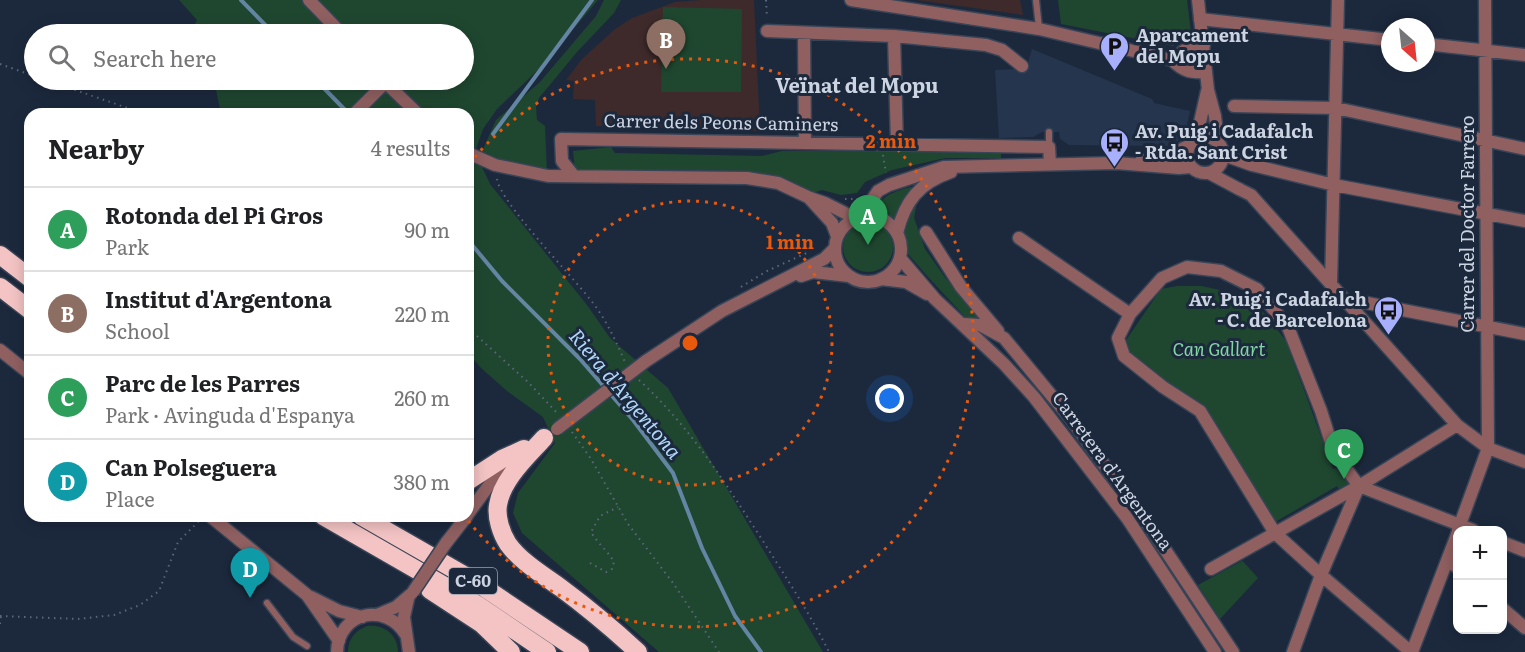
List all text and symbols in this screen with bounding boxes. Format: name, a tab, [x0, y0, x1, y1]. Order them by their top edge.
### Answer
north arrow	[1381, 18, 1435, 72]
pin: B	[646, 20, 686, 69]
place label: Aparcament del Mopu	[1136, 21, 1249, 69]
search box	[24, 24, 474, 90]
parking icon: Aparcament del Mopu	[1099, 30, 1131, 72]
icon: search	[45, 41, 78, 74]
text: Search here	[93, 41, 216, 74]
district label: Veïnat del Mopu	[775, 69, 939, 99]
street label: Carrer dels Peons Caminers	[603, 106, 839, 137]
street label: Carrer del Doctor Farrero	[1453, 115, 1480, 333]
place label: Av. Puig i Cadafalch - Rtda. Sant Crist	[1135, 117, 1313, 165]
bus stop icon: Av. Puig i Cadafalch - Rtda. Sant Crist	[1098, 126, 1130, 168]
text: 2 min	[866, 127, 917, 154]
text: Nearby	[48, 128, 144, 167]
text: 4 results	[371, 132, 450, 162]
pin: A	[848, 196, 888, 245]
text: Rotonda del Pi Gros	[105, 198, 323, 231]
text: A	[60, 214, 75, 244]
text: 90 m	[405, 214, 450, 244]
text: 1 min	[766, 228, 815, 255]
text: Park	[105, 231, 149, 261]
text: Institut d'Argentona	[105, 282, 332, 315]
place label: Av. Puig i Cadafalch - C. de Barcelona	[1189, 285, 1368, 333]
bus stop icon: Av. Puig i Cadafalch - C. de Barcelona	[1372, 294, 1404, 336]
text: B	[61, 298, 74, 328]
text: 220 m	[395, 298, 450, 328]
text: School	[105, 315, 170, 345]
water label: Riera d'Argentona	[563, 321, 690, 465]
centre of rings	[680, 333, 700, 353]
park label: Can Gallart	[1173, 335, 1265, 362]
text: Parc de les Parres	[105, 366, 300, 399]
text: C	[60, 382, 75, 412]
text: 260 m	[394, 382, 450, 412]
your location	[875, 384, 904, 413]
street label: Carretera d'Argentona	[1046, 385, 1180, 555]
text: Park · Avinguda d'Espanya	[105, 399, 355, 429]
pin: C	[1324, 430, 1364, 479]
text: Can Polseguera	[105, 450, 277, 483]
text: D	[60, 466, 75, 496]
text: 380 m	[393, 466, 450, 496]
text: Place	[105, 483, 155, 513]
map controls	[1453, 526, 1507, 634]
button: +	[1453, 526, 1507, 580]
pin: D	[230, 548, 270, 598]
road number: C-60	[449, 568, 497, 594]
button: −	[1453, 580, 1507, 634]

